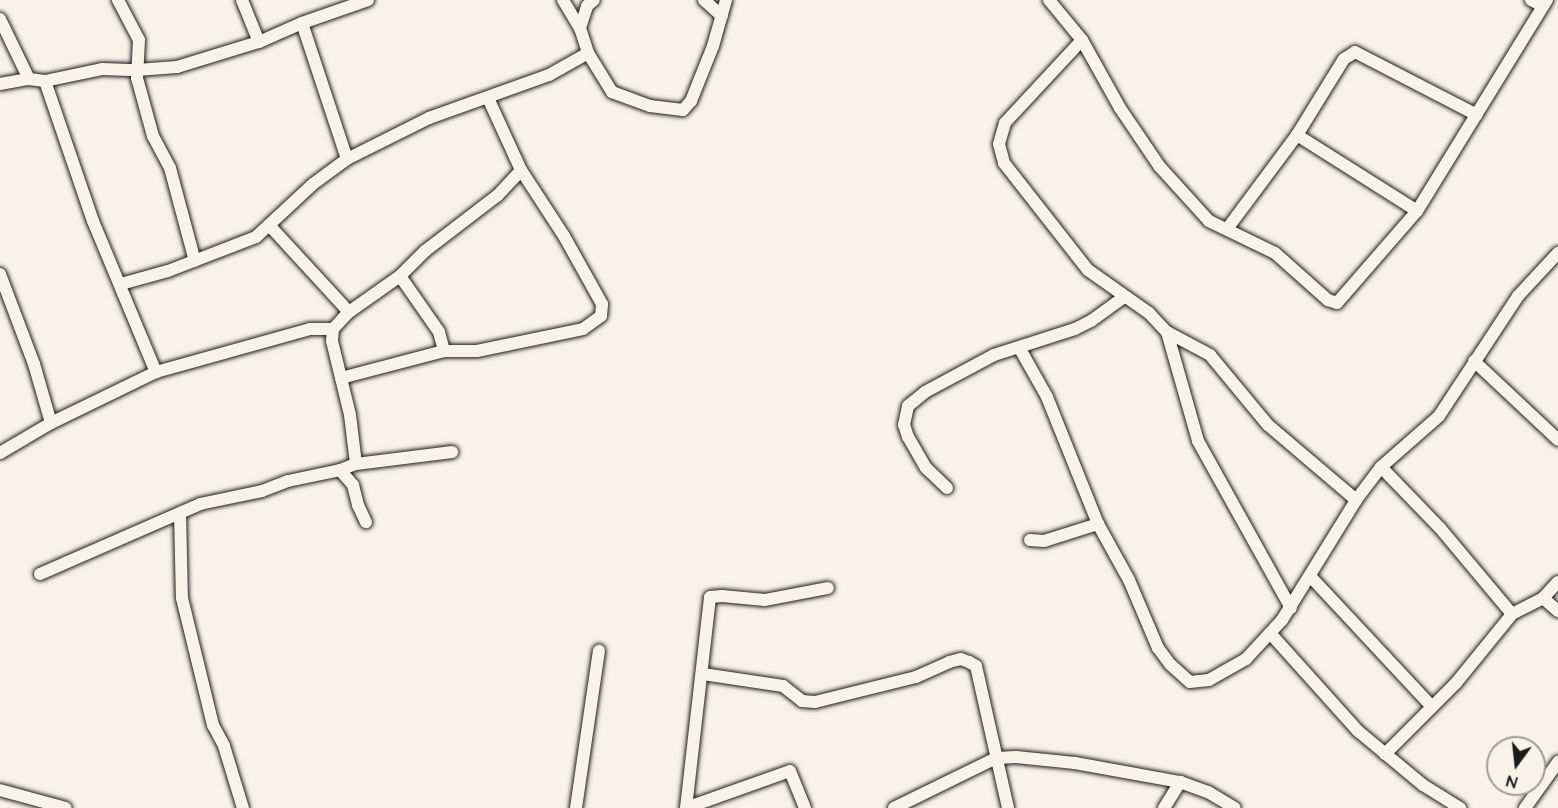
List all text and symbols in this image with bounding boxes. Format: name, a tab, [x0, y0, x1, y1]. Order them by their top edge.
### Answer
north arrow	[1486, 736, 1546, 796]
text: N	[1504, 770, 1520, 793]

